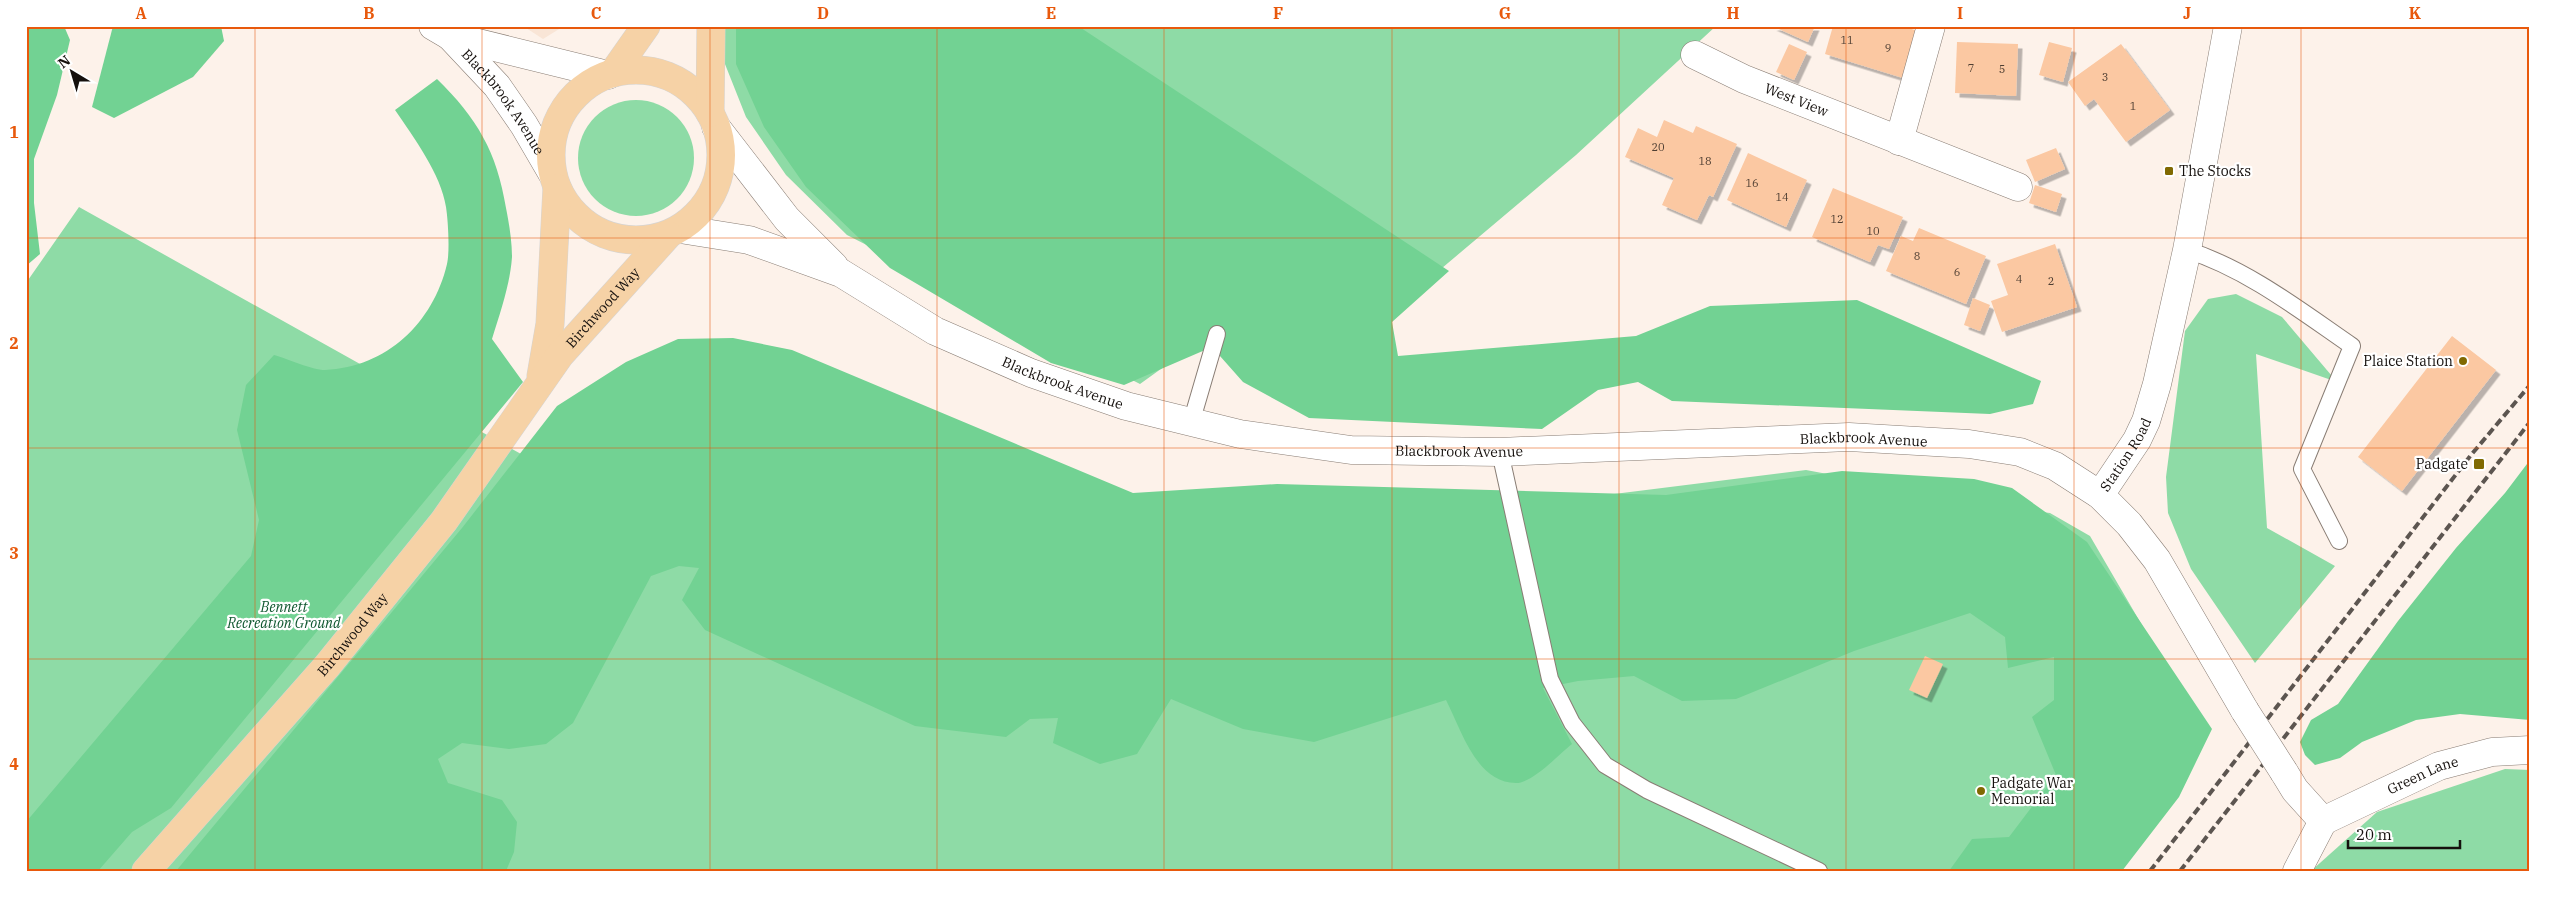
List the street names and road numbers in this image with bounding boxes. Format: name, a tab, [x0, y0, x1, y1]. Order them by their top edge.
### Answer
street label: Blackbrook Avenue	[458, 45, 548, 158]
street label: West View	[1762, 79, 1831, 120]
street label: Birchwood Way	[562, 263, 644, 352]
street label: Blackbrook Avenue	[999, 352, 1126, 413]
street label: Station Road	[2096, 414, 2155, 495]
street label: Blackbrook Avenue	[1799, 428, 1928, 451]
street label: Blackbrook Avenue	[1395, 442, 1523, 461]
street label: Birchwood Way	[313, 589, 392, 680]
street label: Green Lane	[2384, 752, 2460, 798]

